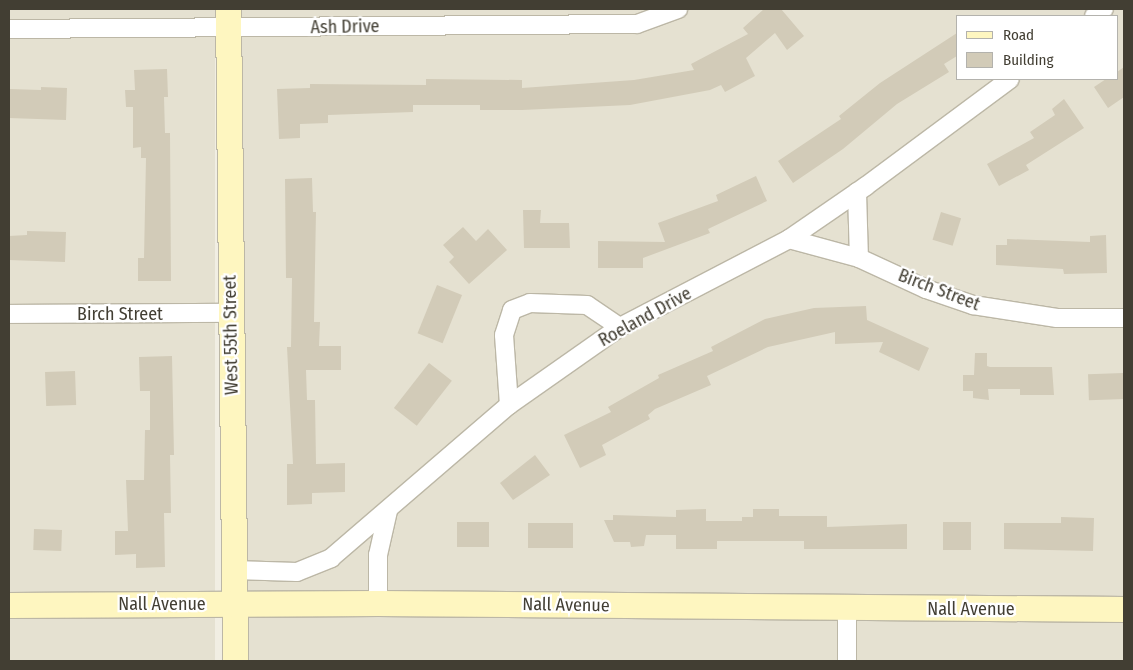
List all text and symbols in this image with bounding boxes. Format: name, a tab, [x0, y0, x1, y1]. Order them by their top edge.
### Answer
legend	[956, 15, 1118, 80]
street label: Ash Drive	[310, 16, 380, 38]
text: Road	[1003, 26, 1034, 44]
text: Building	[1003, 51, 1054, 69]
street label: Birch Street	[895, 265, 983, 315]
street label: West 55th Street	[219, 275, 243, 395]
street label: Roeland Drive	[595, 283, 695, 351]
street label: Birch Street	[77, 303, 163, 325]
street label: Nall Avenue	[118, 593, 206, 615]
street label: Nall Avenue	[522, 593, 610, 617]
street label: Nall Avenue	[927, 598, 1015, 620]

